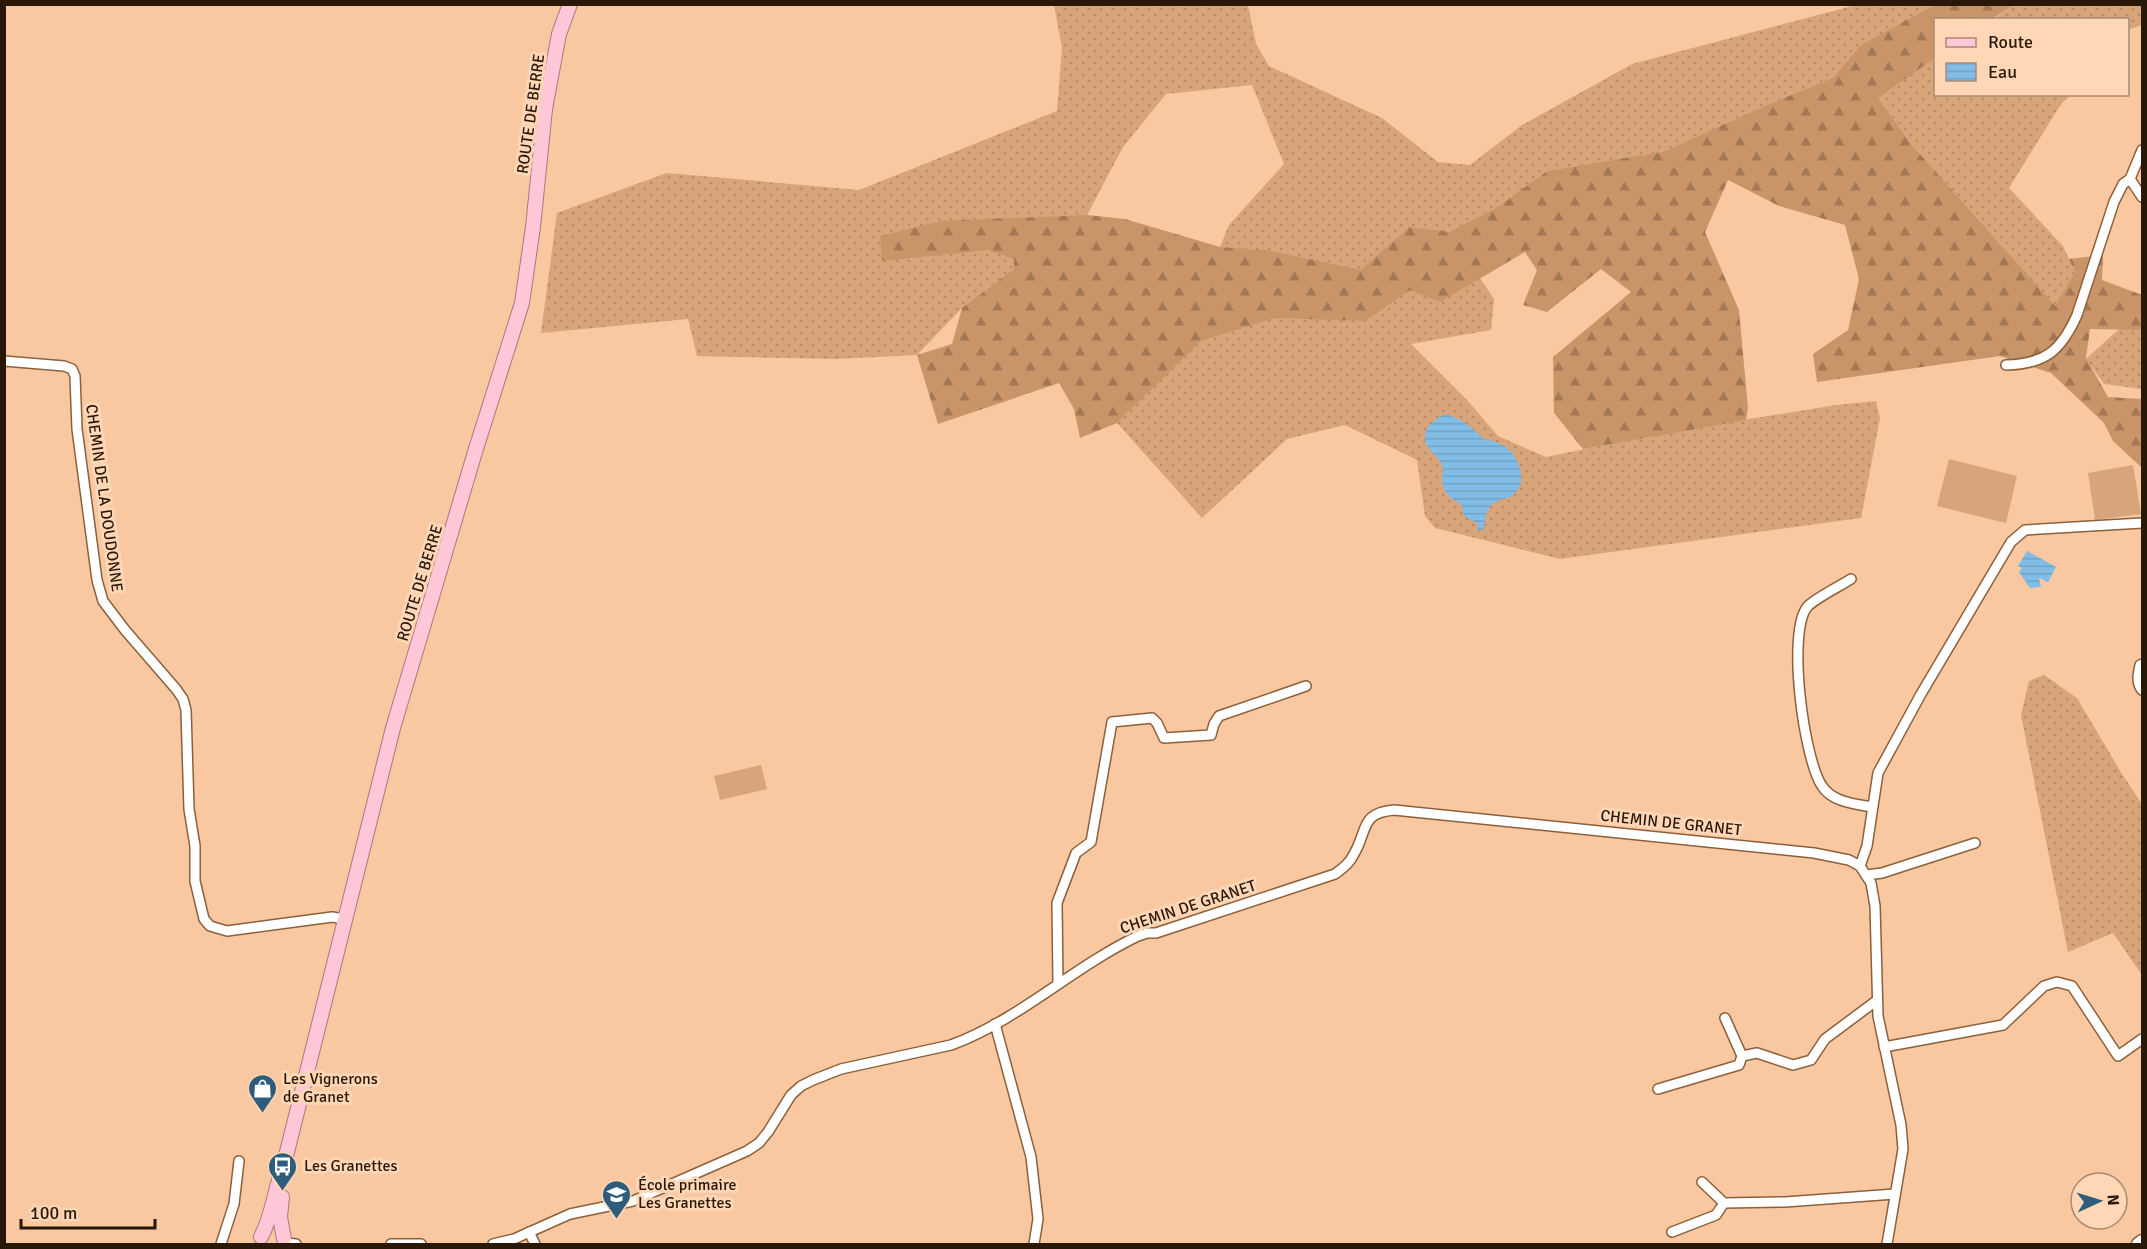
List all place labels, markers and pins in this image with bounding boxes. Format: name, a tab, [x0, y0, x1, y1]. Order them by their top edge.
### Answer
place label: Les Vignerons de Granet	[283, 1069, 378, 1107]
shop icon: Les Vignerons de Granet	[246, 1072, 278, 1114]
bus stop icon: Les Granettes	[267, 1150, 299, 1192]
place label: Les Granettes	[304, 1156, 397, 1176]
place label: École primaire Les Granettes	[638, 1175, 737, 1213]
school or university icon: École primaire Les Granettes	[601, 1178, 633, 1220]

